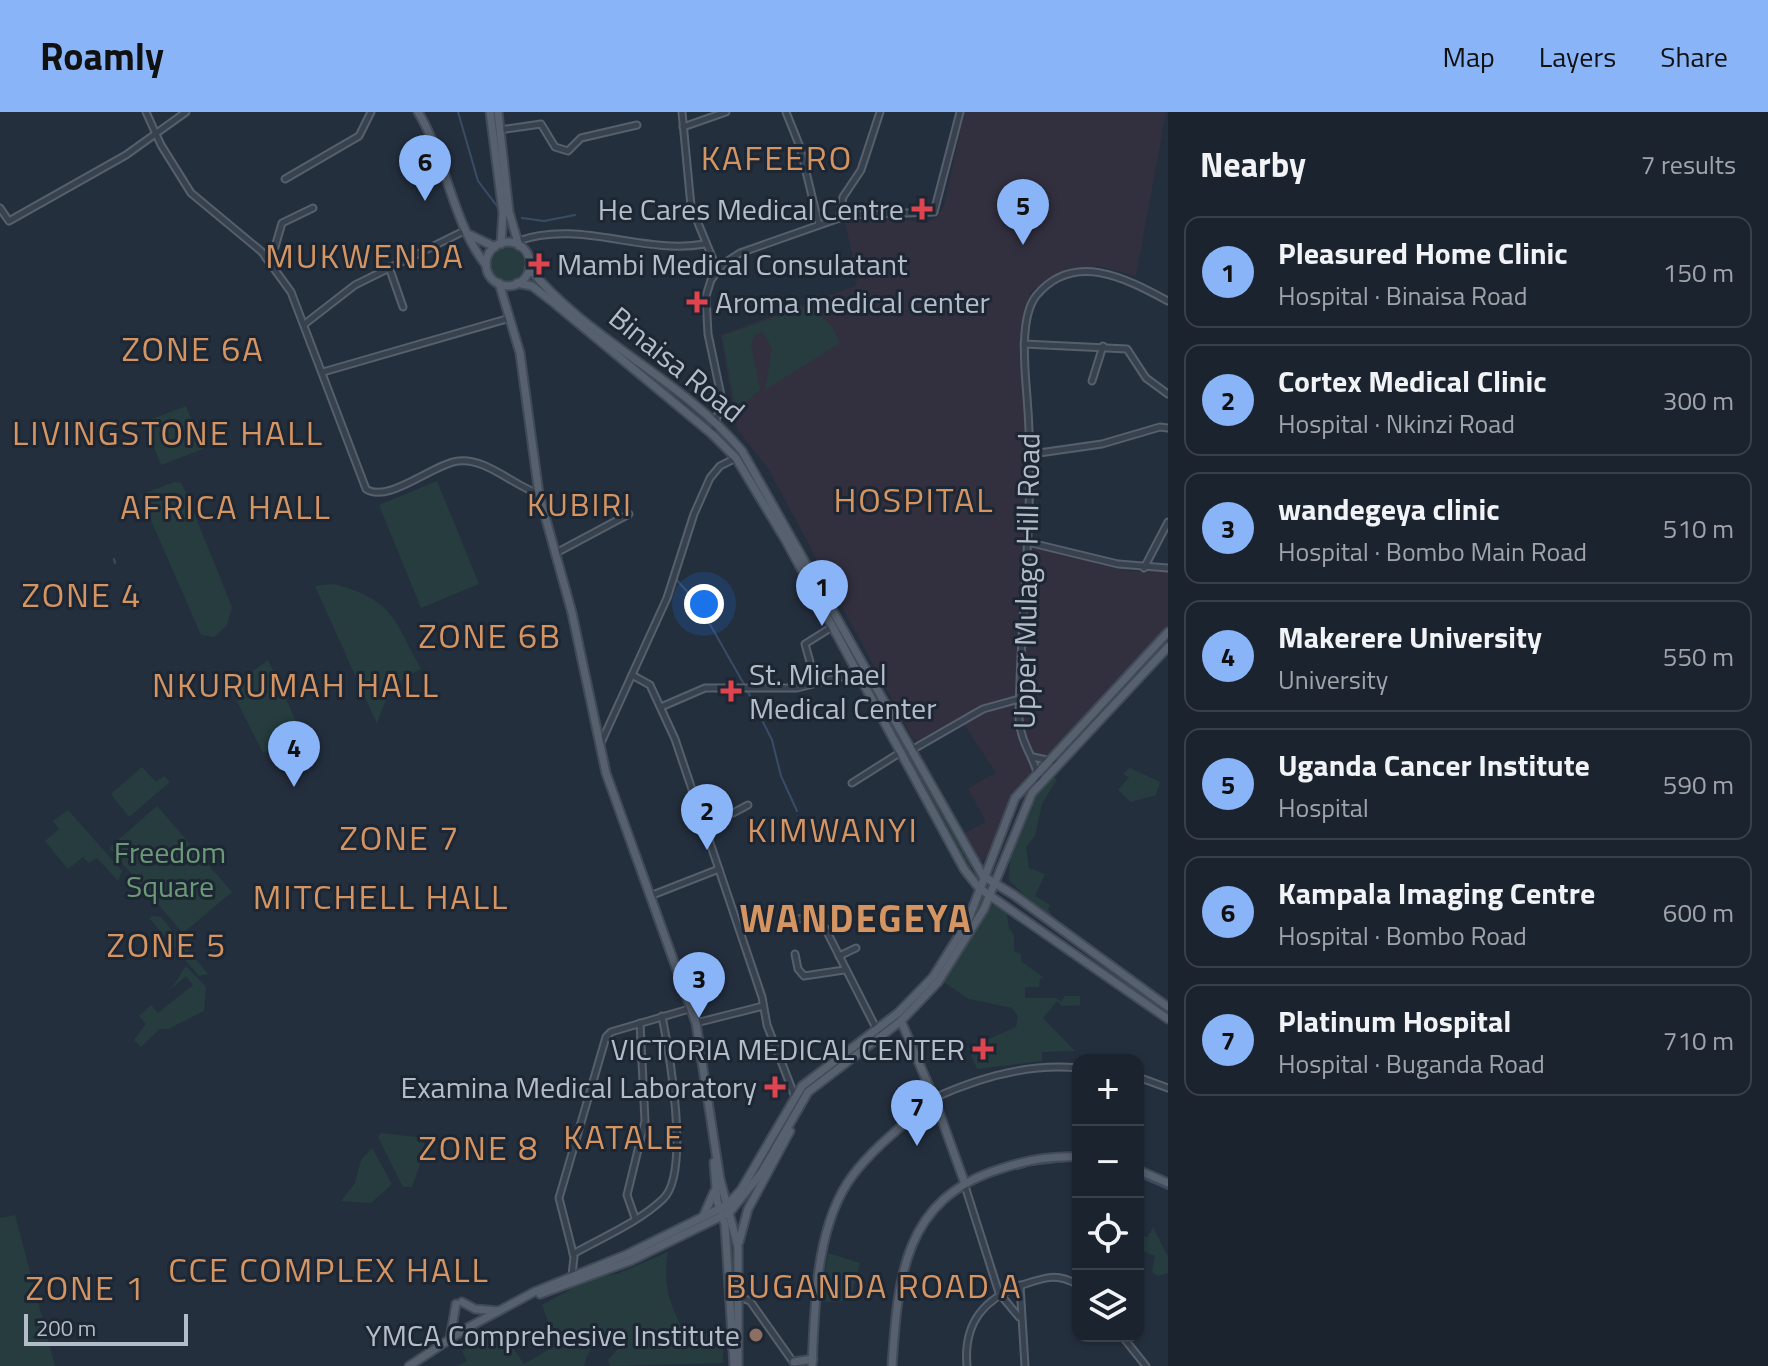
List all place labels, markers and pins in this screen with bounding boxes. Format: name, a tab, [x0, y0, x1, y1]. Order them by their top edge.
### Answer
pin: 6	[399, 135, 451, 201]
pin: 5	[997, 179, 1049, 245]
place label: He Cares Medical Centre	[598, 186, 904, 232]
marker: He Cares Medical Centre	[911, 198, 933, 220]
place label: Mambi Medical Consulatant	[557, 241, 908, 287]
marker: Mambi Medical Consulatant	[528, 253, 550, 275]
place label: Aroma medical center	[715, 279, 990, 325]
marker: Aroma medical center	[686, 291, 708, 313]
pin: 1	[796, 560, 848, 626]
place label: St. Michael Medical Center	[749, 651, 937, 731]
marker: St. Michael Medical Center	[720, 680, 742, 702]
pin: 4	[268, 721, 320, 787]
pin: 2	[681, 784, 733, 850]
pin: 3	[673, 952, 725, 1018]
place label: VICTORIA MEDICAL CENTER	[611, 1026, 965, 1072]
marker: VICTORIA MEDICAL CENTER	[972, 1038, 994, 1060]
place label: Examina Medical Laboratory	[401, 1064, 757, 1110]
marker: Examina Medical Laboratory	[764, 1076, 786, 1098]
pin: 7	[891, 1080, 943, 1146]
place label: YMCA Comprehesive Institute	[366, 1312, 740, 1358]
marker: YMCA Comprehesive Institute	[747, 1326, 765, 1344]

